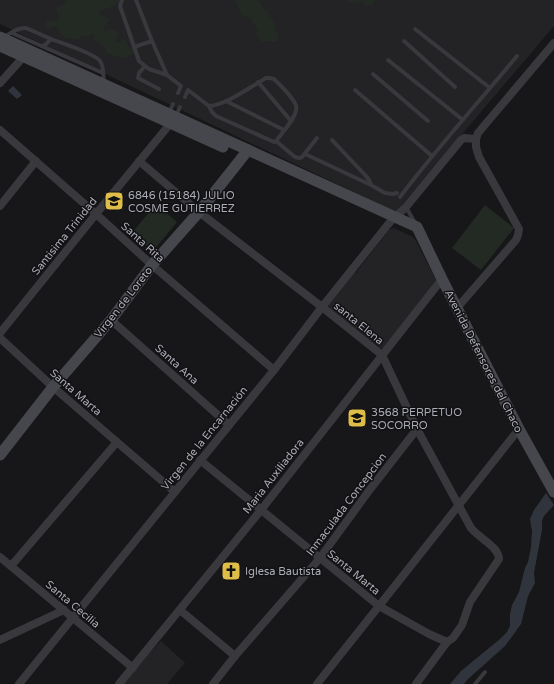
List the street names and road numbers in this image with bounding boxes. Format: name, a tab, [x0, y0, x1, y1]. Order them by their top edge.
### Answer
street label: Santisima Trinidad	[29, 195, 100, 278]
street label: Santa Rita	[118, 220, 167, 265]
street label: Virgen de Loreto	[91, 264, 156, 341]
street label: Avenida Defensores del Chaco	[442, 288, 525, 435]
street label: santa Elena	[331, 299, 386, 347]
street label: Santa Ana	[152, 342, 201, 387]
street label: Santa Marta	[47, 366, 104, 418]
street label: Virgen de la Encarnación	[159, 384, 250, 493]
street label: Maria Auxiliadora	[240, 436, 307, 516]
street label: Inmaculada Concepcion	[304, 450, 389, 558]
street label: Santa Marta	[325, 547, 383, 598]
street label: Santa Cecilia	[43, 578, 102, 631]

